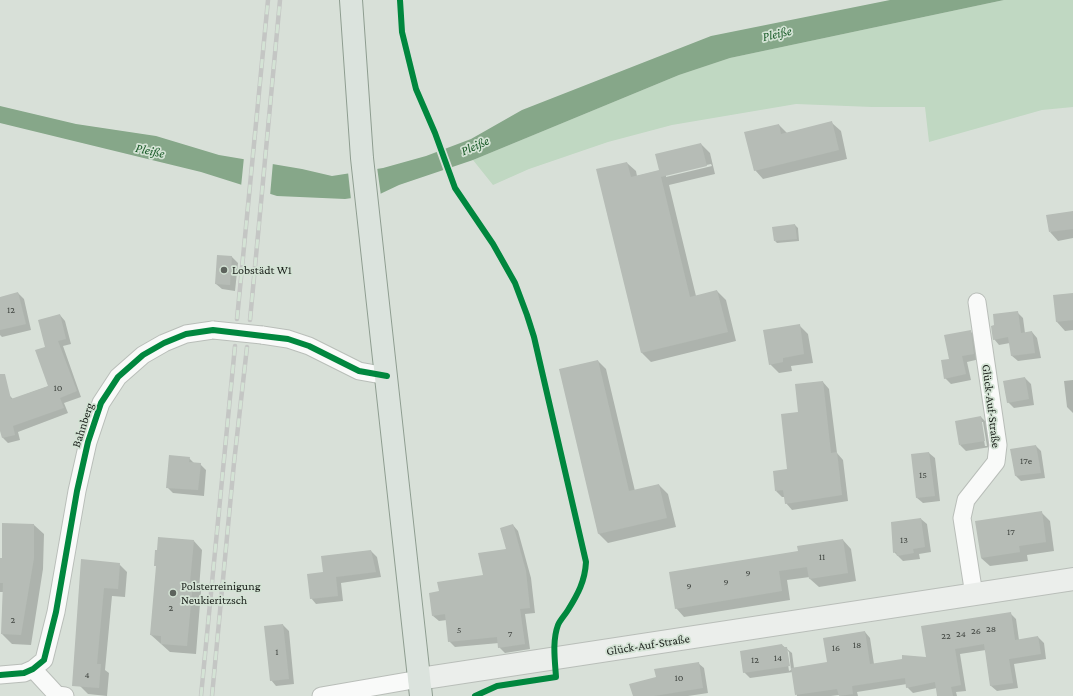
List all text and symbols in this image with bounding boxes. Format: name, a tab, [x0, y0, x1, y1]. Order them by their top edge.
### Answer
water label: Pleiße	[761, 23, 793, 45]
water label: Pleiße	[458, 133, 492, 159]
water label: Pleiße	[134, 140, 166, 162]
place label: Lobstädt W1	[232, 263, 292, 277]
marker: Lobstädt W1	[219, 265, 229, 275]
house number: 12	[7, 304, 15, 316]
street label: Glück-Auf-Straße	[979, 363, 1003, 449]
house number: 10	[54, 382, 62, 394]
street label: Bahnberg	[69, 401, 97, 449]
house number: 17e	[1020, 455, 1032, 467]
house number: 15	[919, 469, 927, 481]
house number: 17	[1007, 526, 1015, 538]
house number: 13	[900, 534, 908, 546]
house number: 11	[819, 551, 825, 563]
house number: 9	[745, 567, 751, 579]
house number: 9	[723, 576, 729, 588]
place label: Polsterreinigung Neukieritzsch	[181, 579, 260, 607]
house number: 9	[686, 580, 692, 592]
marker: Polsterreinigung Neukieritzsch	[168, 588, 178, 598]
house number: 2	[169, 602, 173, 614]
house number: 2	[11, 614, 15, 626]
house number: 28	[986, 623, 996, 635]
house number: 5	[457, 624, 461, 636]
house number: 26	[971, 625, 981, 637]
house number: 7	[508, 628, 512, 640]
house number: 24	[956, 628, 966, 640]
house number: 22	[941, 630, 951, 642]
street label: Glück-Auf-Straße	[605, 631, 691, 659]
house number: 18	[853, 639, 861, 651]
house number: 16	[832, 642, 840, 654]
house number: 1	[275, 646, 279, 658]
house number: 14	[774, 652, 782, 664]
house number: 12	[751, 654, 759, 666]
house number: 4	[84, 669, 90, 681]
house number: 10	[675, 672, 683, 684]

